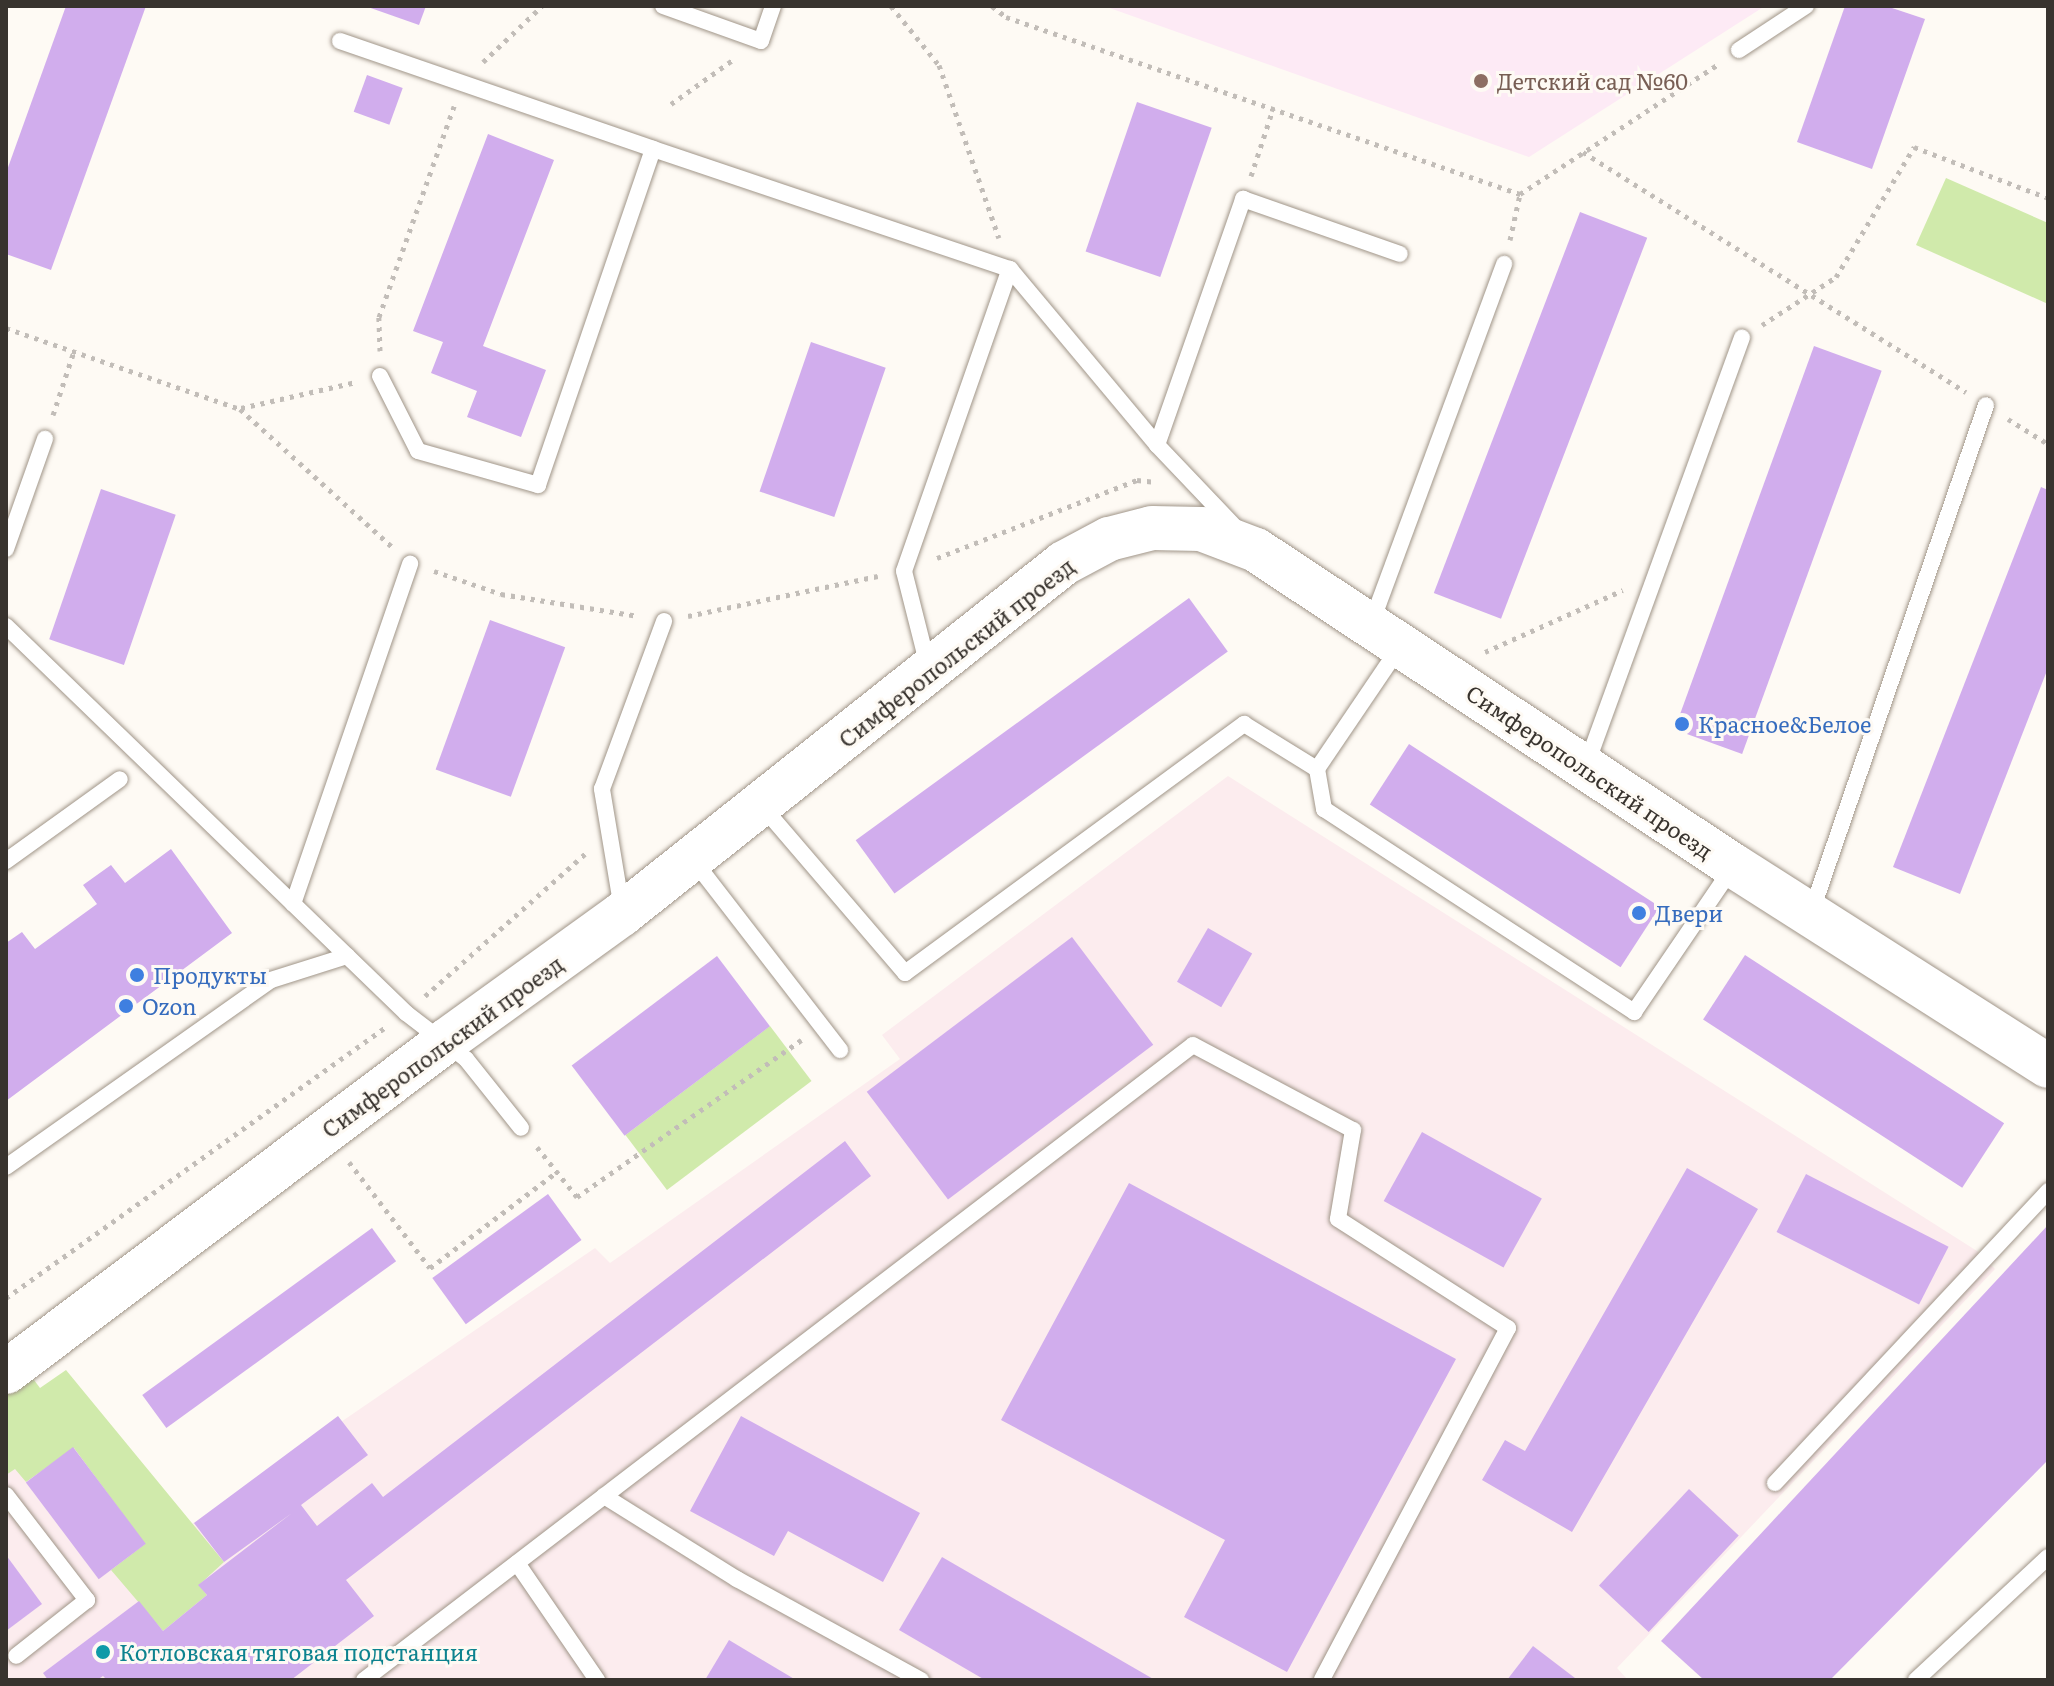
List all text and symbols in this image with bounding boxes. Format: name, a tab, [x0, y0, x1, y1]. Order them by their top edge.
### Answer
place label: Детский сад №60	[1497, 68, 1688, 94]
marker: Детский сад №60	[1472, 72, 1490, 90]
street label: Симферопольский проезд	[833, 552, 1079, 752]
street label: Симферопольский проезд	[1462, 679, 1718, 863]
place label: Красное&Белое	[1698, 711, 1871, 737]
marker: Красное&Белое	[1673, 715, 1691, 733]
place label: Двери	[1655, 900, 1723, 926]
marker: Двери	[1630, 904, 1648, 922]
street label: Симферопольский проезд	[316, 950, 568, 1142]
place label: Продукты	[153, 962, 267, 988]
marker: Продукты	[128, 966, 146, 984]
place label: Ozon	[142, 993, 197, 1019]
marker: Ozon	[117, 997, 135, 1015]
place label: Котловская тяговая подстанция	[119, 1639, 478, 1665]
marker: Котловская тяговая подстанция	[94, 1643, 112, 1661]

